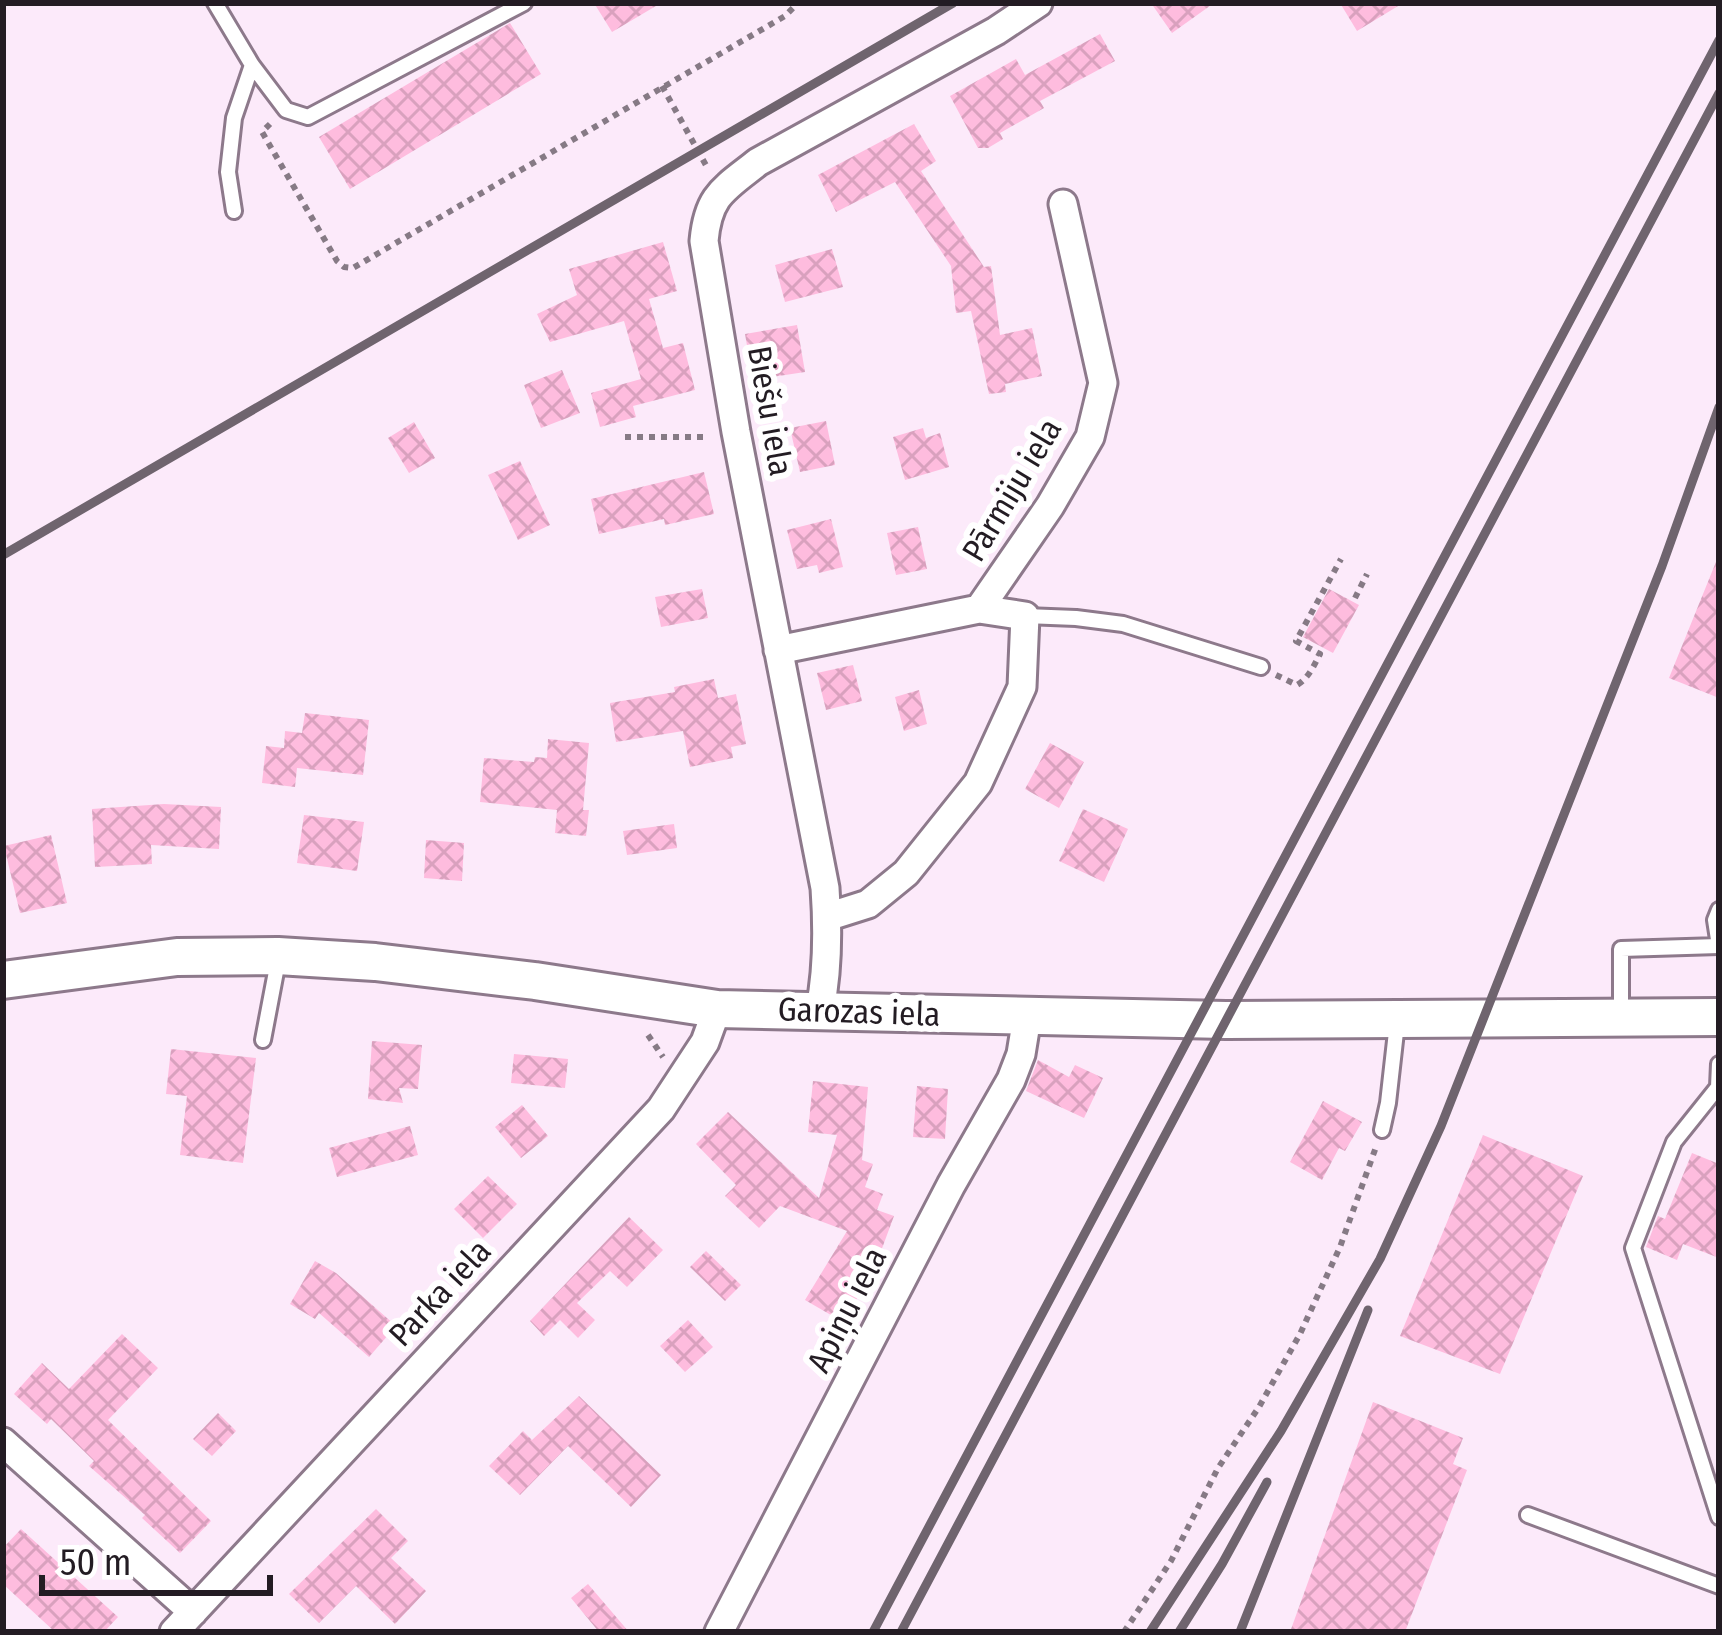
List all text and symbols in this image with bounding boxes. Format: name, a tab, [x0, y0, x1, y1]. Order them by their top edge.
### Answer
street label: Biešu iela	[739, 343, 801, 479]
street label: Pārmiju iela	[954, 411, 1070, 569]
street label: Garozas iela	[777, 989, 941, 1035]
street label: Parka iela	[381, 1231, 499, 1355]
street label: Apiņu iela	[799, 1241, 896, 1380]
scale bar	[42, 1521, 270, 1595]
text: 50 m	[60, 1541, 131, 1585]

